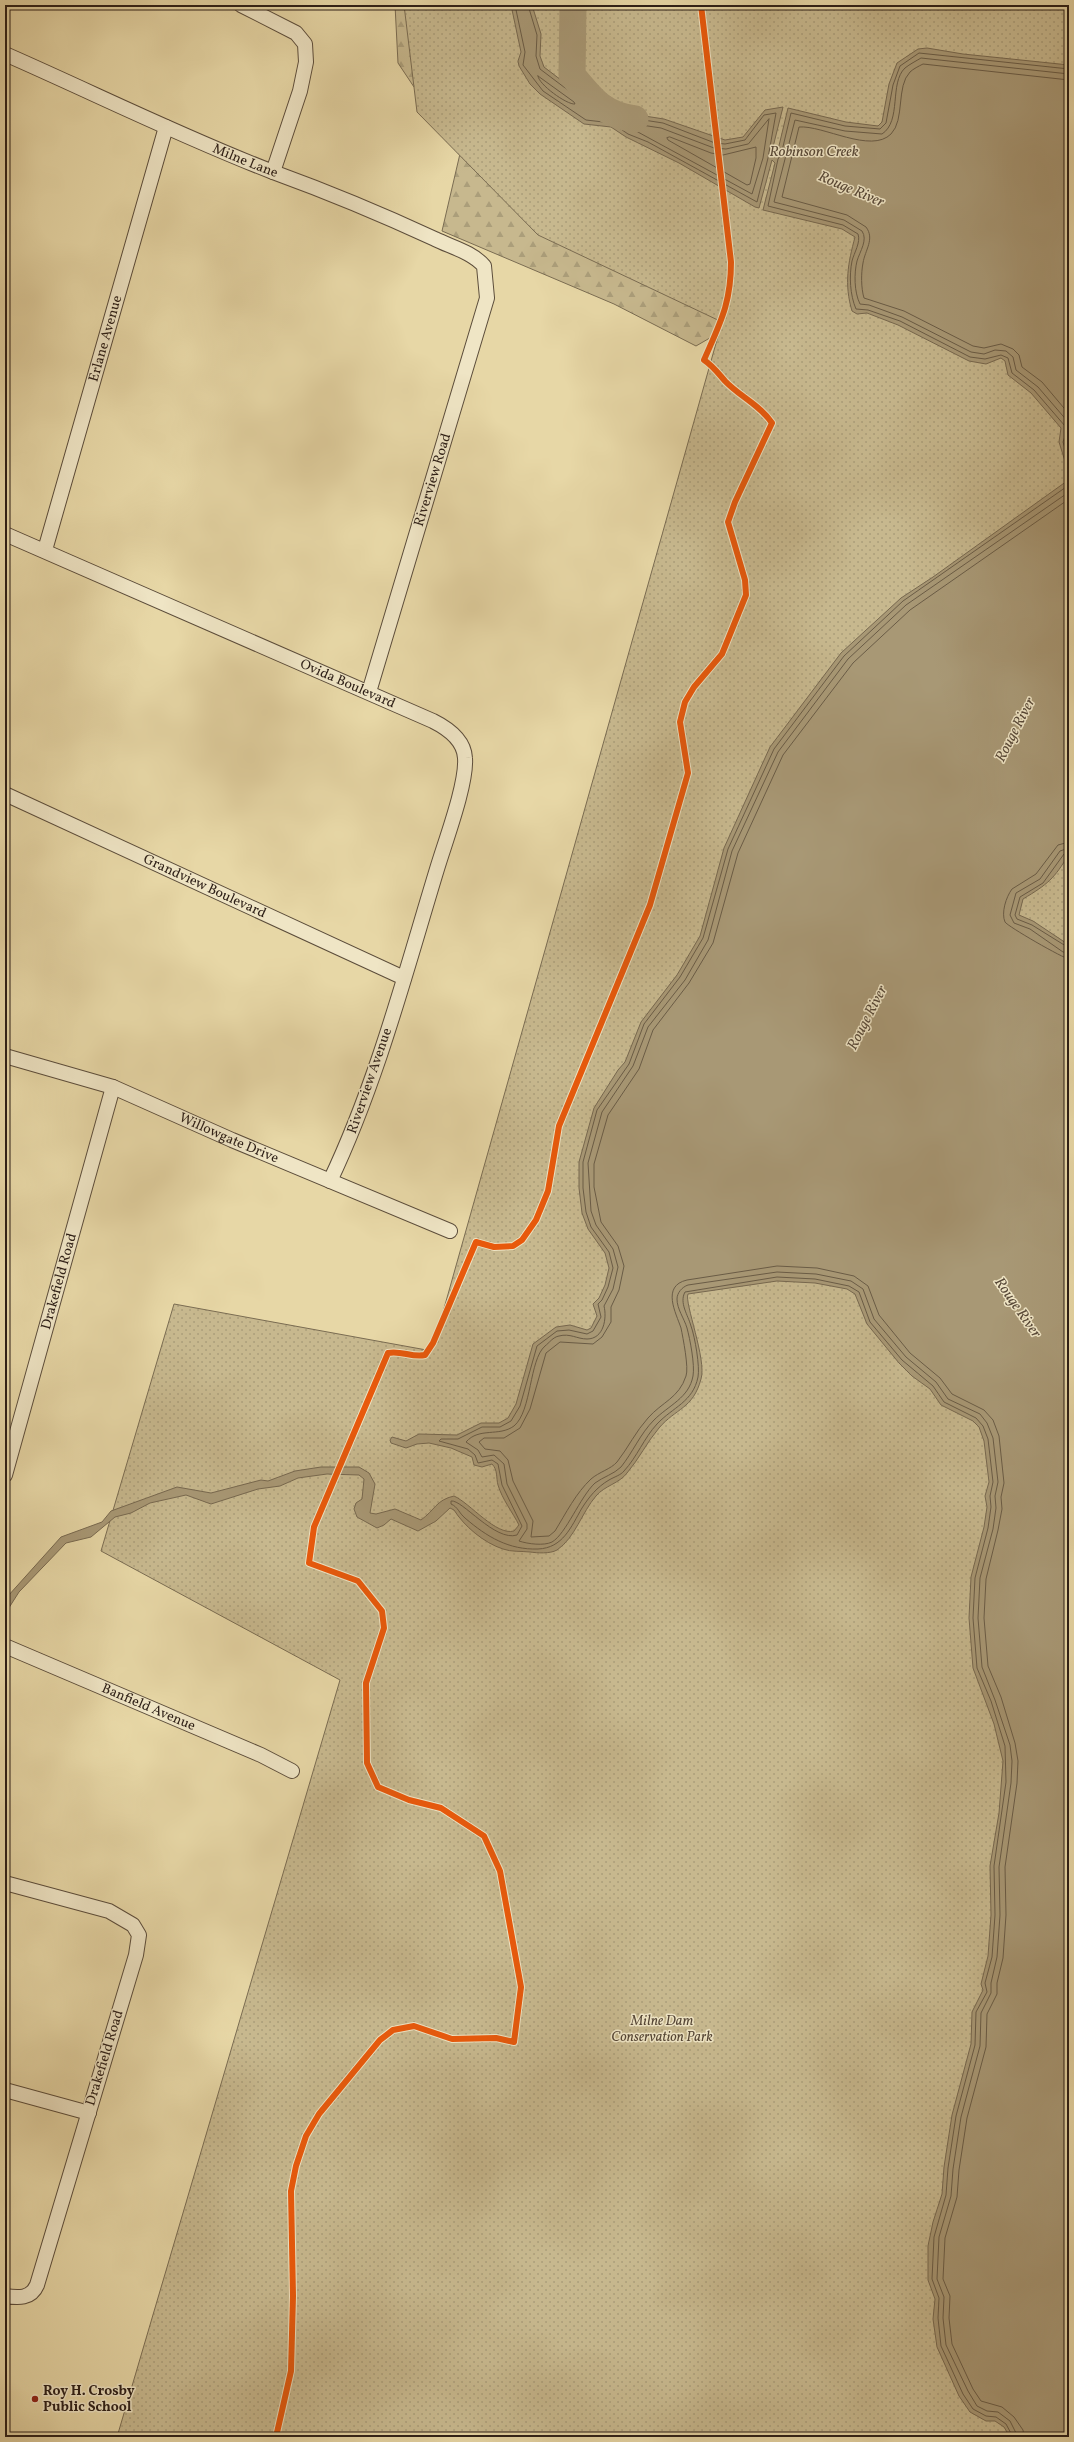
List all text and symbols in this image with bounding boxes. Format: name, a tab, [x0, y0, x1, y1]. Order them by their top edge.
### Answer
street label: Milne Lane	[210, 139, 281, 183]
water label: Robinson Creek	[769, 142, 859, 163]
water label: Rouge River	[815, 167, 888, 213]
street label: Erlane Avenue	[84, 293, 127, 384]
street label: Riverview Road	[410, 431, 456, 529]
street label: Ovida Boulevard	[297, 655, 399, 713]
water label: Rouge River	[991, 694, 1041, 766]
street label: Grandview Boulevard	[140, 850, 270, 923]
water label: Rouge River	[843, 982, 893, 1054]
street label: Riverview Avenue	[343, 1025, 397, 1136]
street label: Willowgate Drive	[176, 1108, 282, 1168]
street label: Drakefield Road	[36, 1231, 81, 1332]
water label: Rouge River	[988, 1273, 1046, 1343]
street label: Banfield Avenue	[99, 1679, 199, 1736]
street label: Drakefield Road	[81, 2008, 129, 2108]
park label: Milne Dam Conservation Park	[611, 2012, 713, 2047]
place label: Roy H. Crosby Public School	[43, 2382, 135, 2417]
marker: Roy H. Crosby Public School	[30, 2394, 40, 2404]

